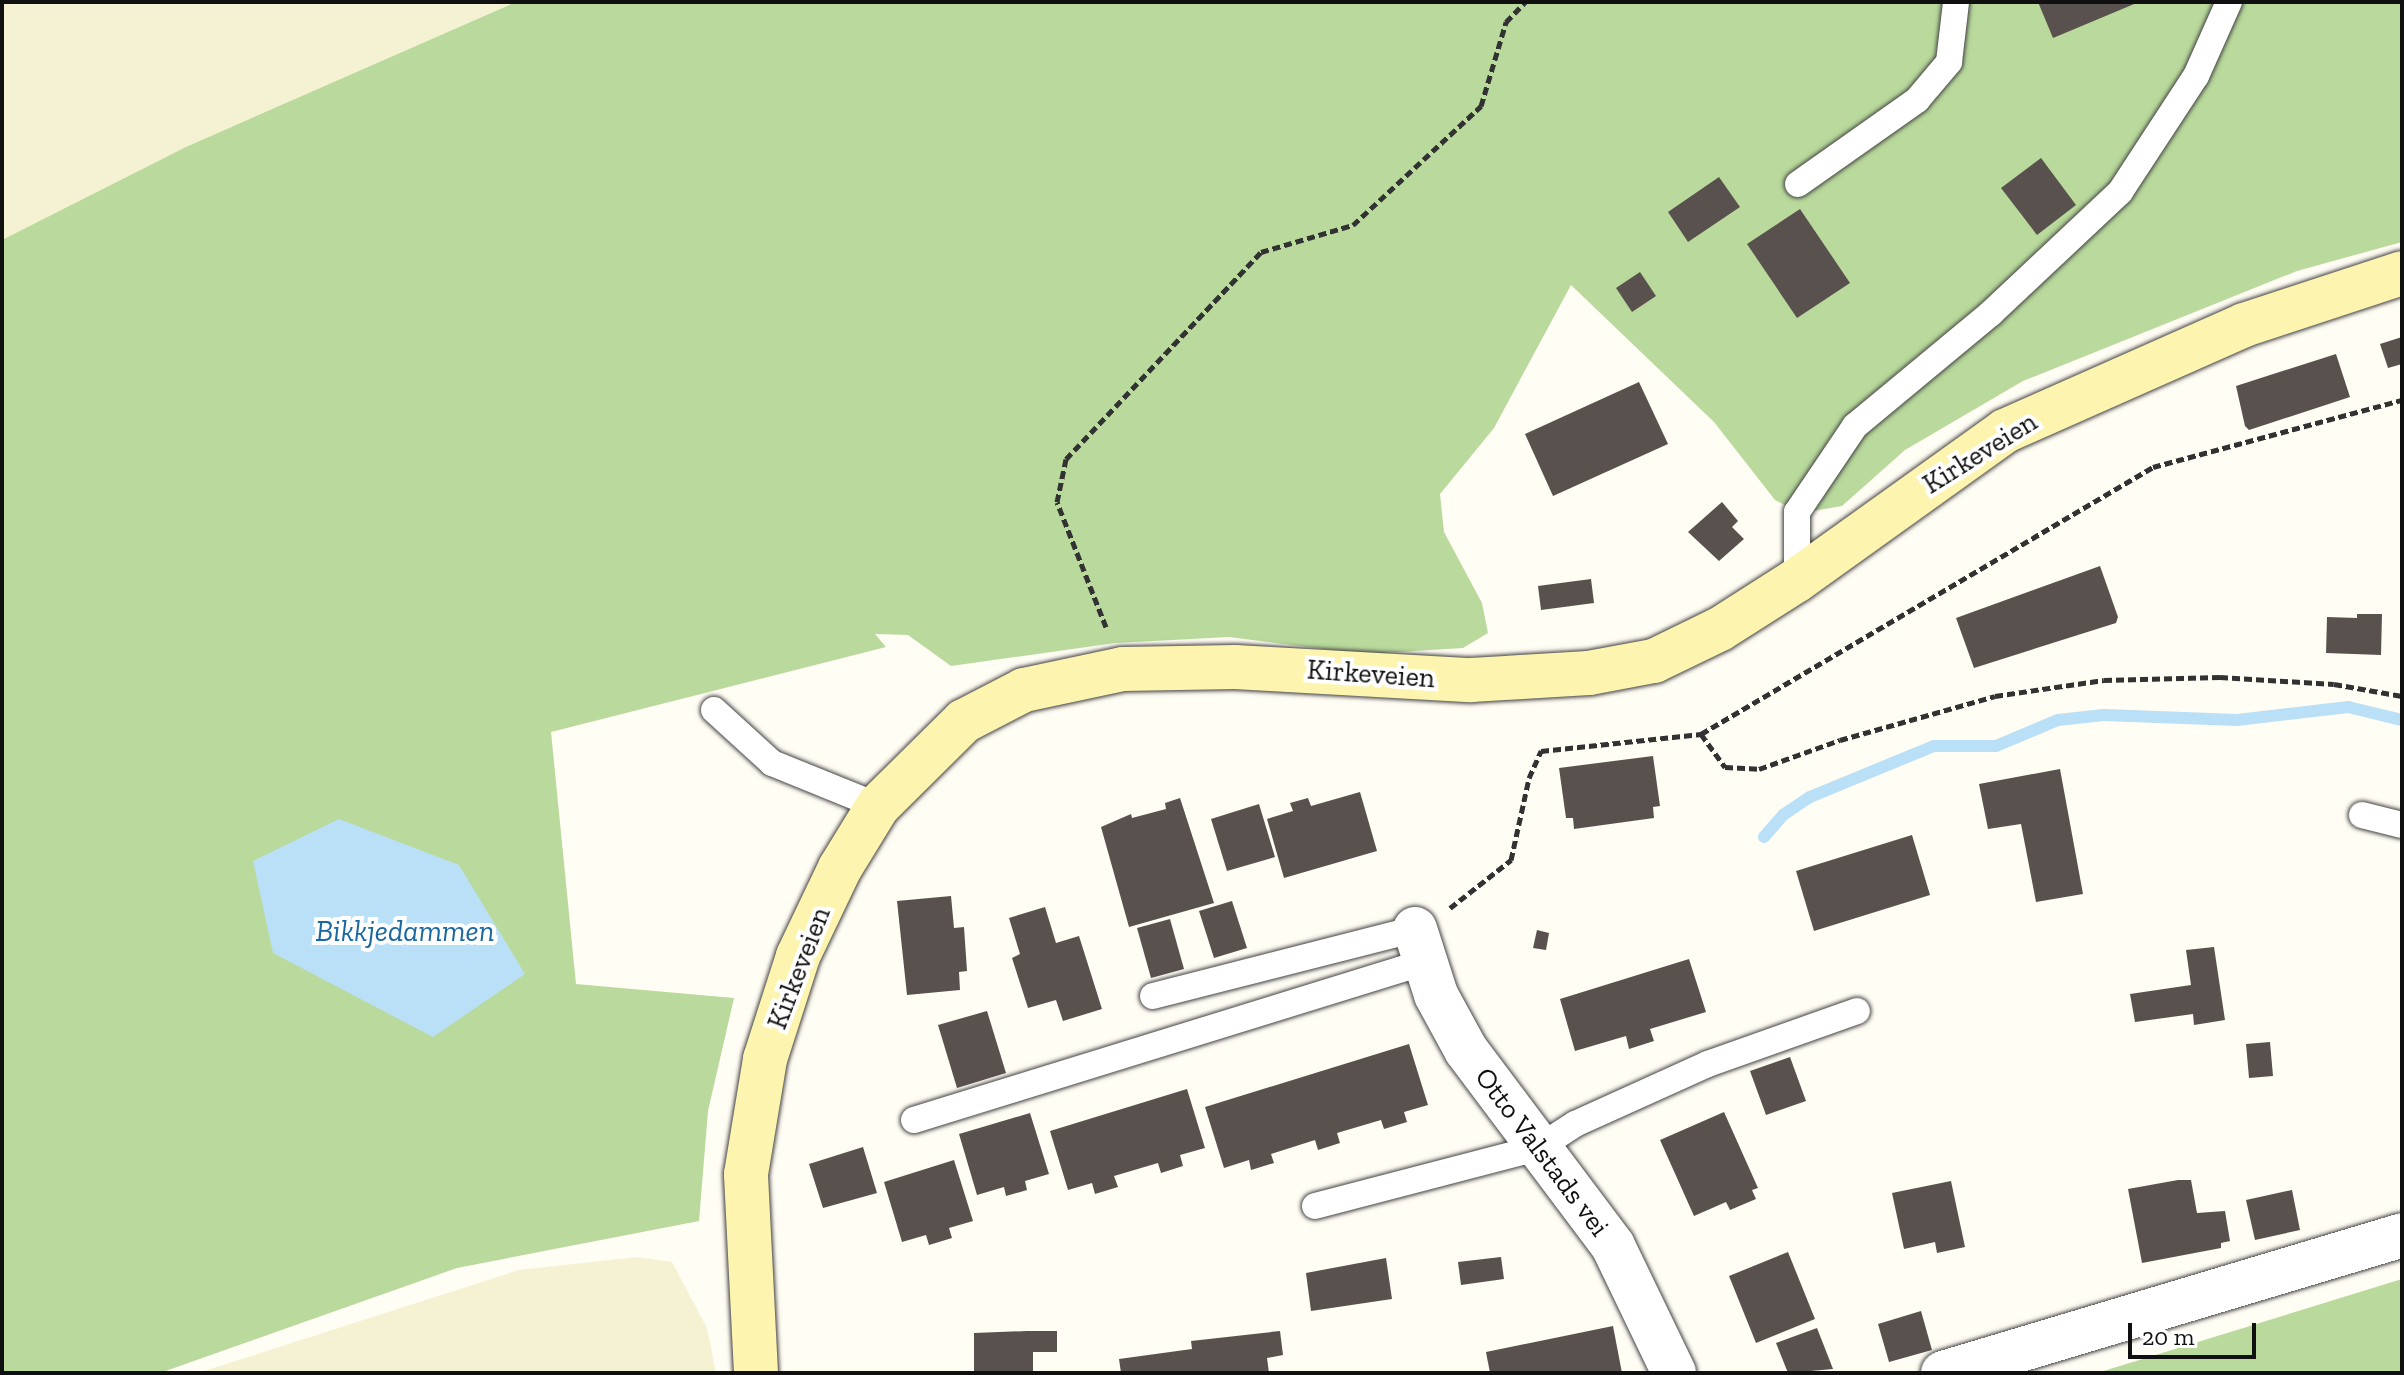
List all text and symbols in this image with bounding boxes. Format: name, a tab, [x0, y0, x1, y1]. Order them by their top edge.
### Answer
street label: Kirkeveien	[1917, 405, 2043, 501]
street label: Kirkeveien	[1306, 653, 1436, 695]
street label: Kirkeveien	[760, 902, 838, 1034]
water label: Bikkjedammen	[316, 913, 494, 949]
street label: Otto Valstads vei	[1467, 1060, 1617, 1244]
scale bar	[2132, 1307, 2260, 1357]
text: 20 m	[2142, 1322, 2194, 1351]

